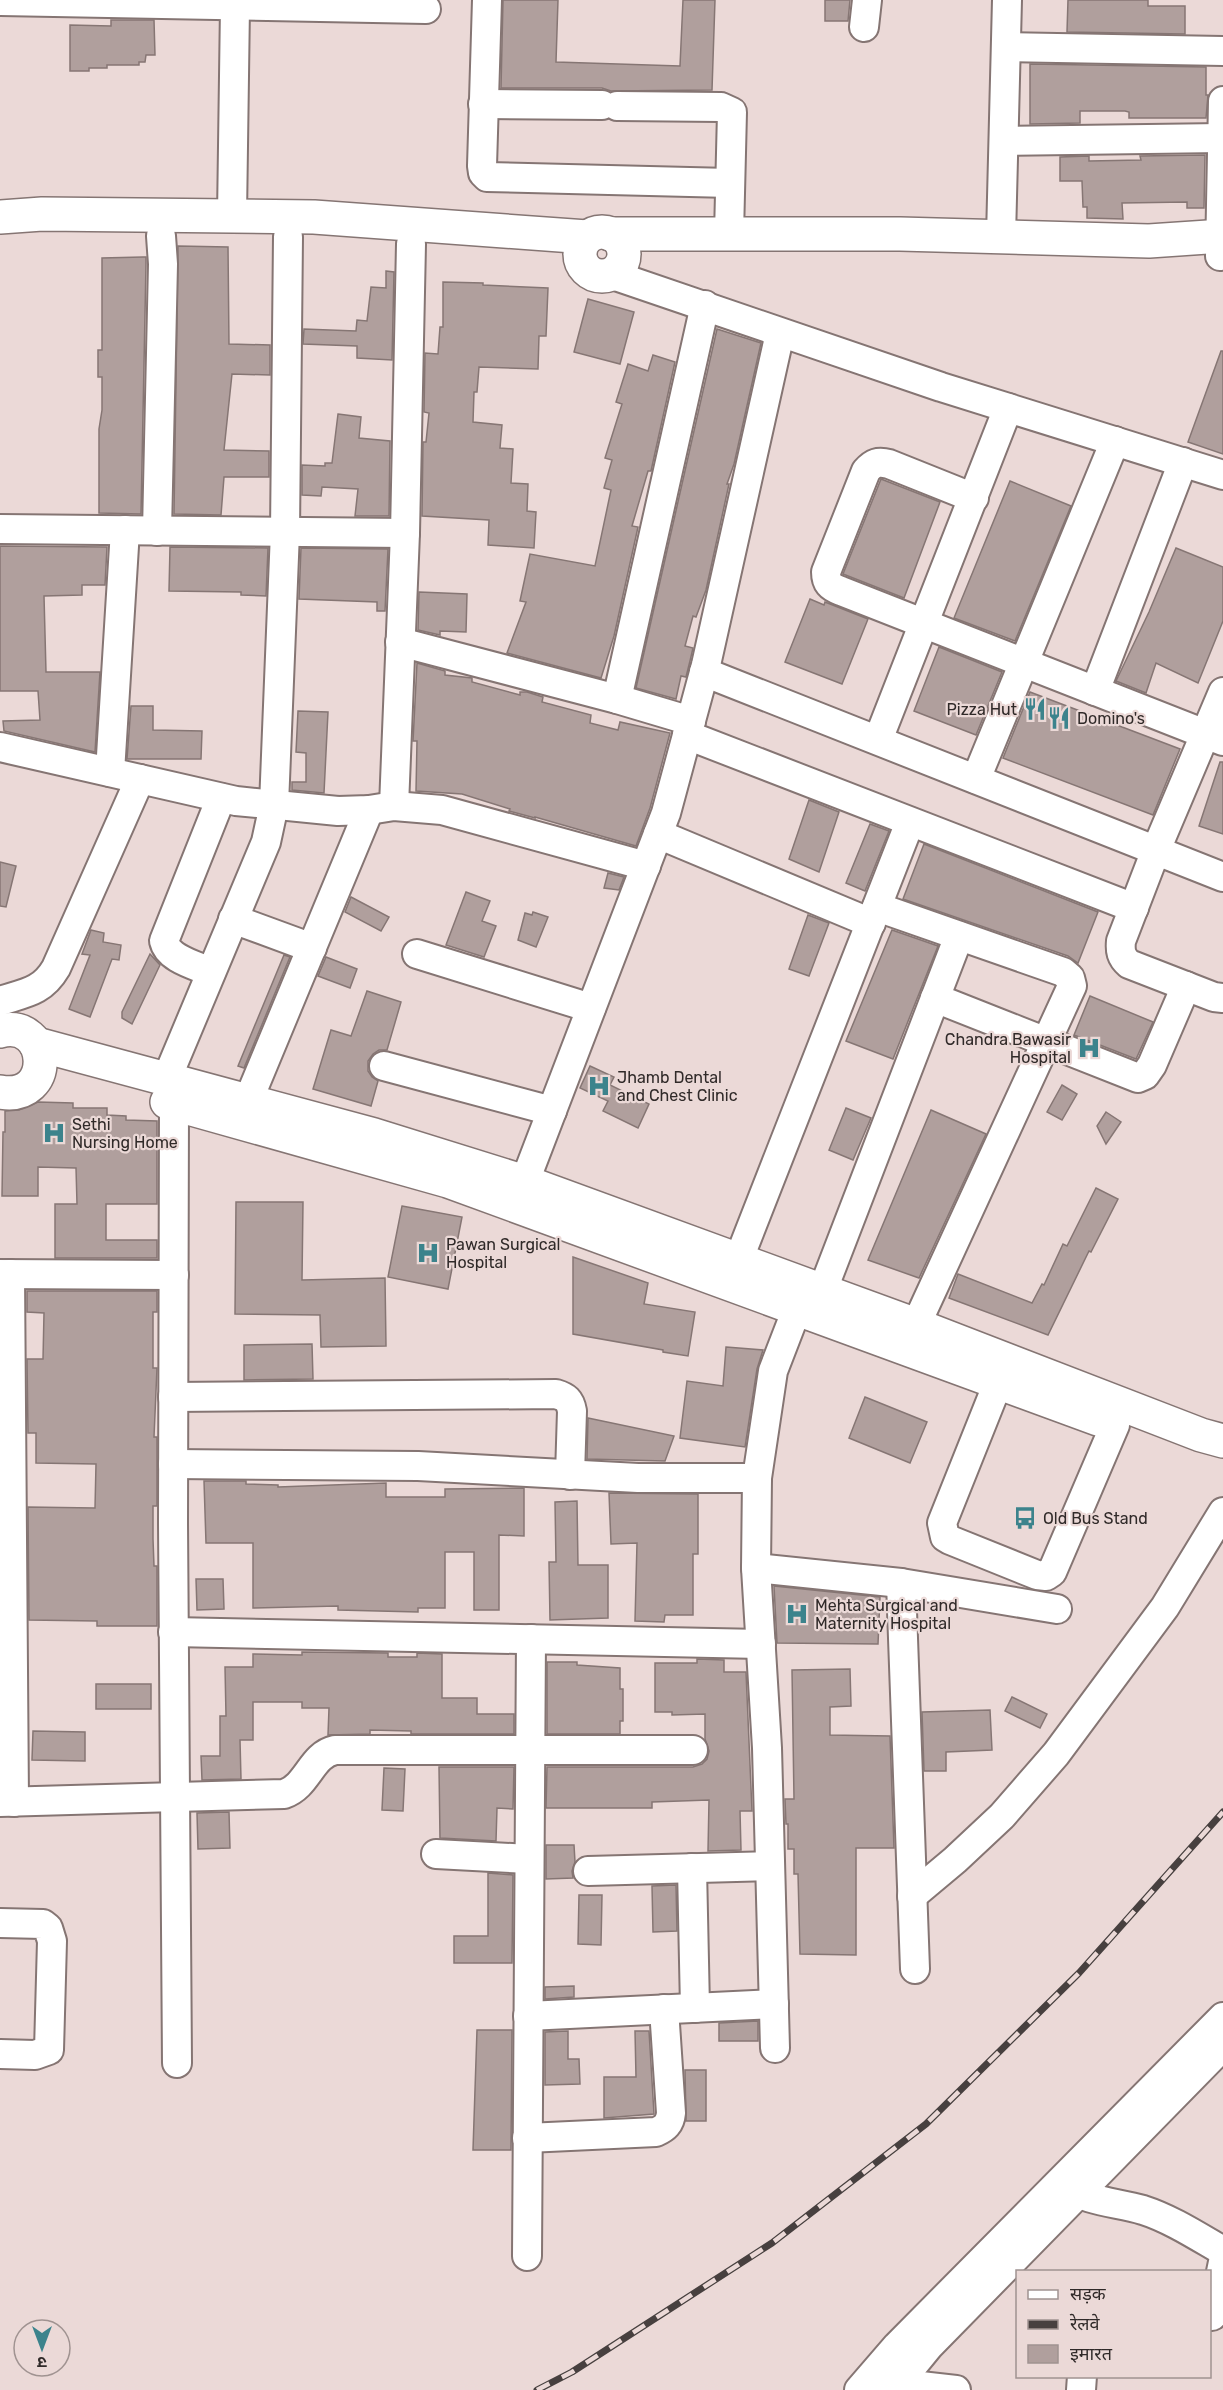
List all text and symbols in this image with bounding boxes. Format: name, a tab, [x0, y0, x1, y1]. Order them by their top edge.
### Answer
restaurant icon: Pizza Hut	[1022, 696, 1048, 722]
place label: Pizza Hut	[947, 700, 1017, 719]
restaurant icon: Domino's	[1046, 705, 1072, 731]
place label: Domino's	[1077, 709, 1145, 728]
place label: Chandra Bawasir Hospital	[945, 1030, 1071, 1067]
hospital icon: Chandra Bawasir Hospital	[1076, 1035, 1102, 1061]
place label: Jhamb Dental and Chest Clinic	[617, 1068, 738, 1105]
hospital icon: Jhamb Dental and Chest Clinic	[586, 1073, 612, 1099]
place label: Sethi Nursing Home	[72, 1115, 178, 1152]
hospital icon: Sethi Nursing Home	[41, 1120, 67, 1146]
place label: Pawan Surgical Hospital	[446, 1235, 560, 1272]
hospital icon: Pawan Surgical Hospital	[415, 1240, 441, 1266]
bus stop icon: Old Bus Stand	[1012, 1505, 1038, 1531]
place label: Old Bus Stand	[1043, 1509, 1148, 1528]
place label: Mehta Surgical and Maternity Hospital	[815, 1596, 958, 1633]
hospital icon: Mehta Surgical and Maternity Hospital	[784, 1601, 810, 1627]
legend	[1016, 2270, 1211, 2378]
text: सड़क	[1070, 2283, 1107, 2305]
text: रेलवे	[1069, 2313, 1101, 2335]
north arrow	[12, 2318, 72, 2378]
text: इमारत	[1070, 2343, 1113, 2365]
text: उ	[37, 2353, 47, 2372]

